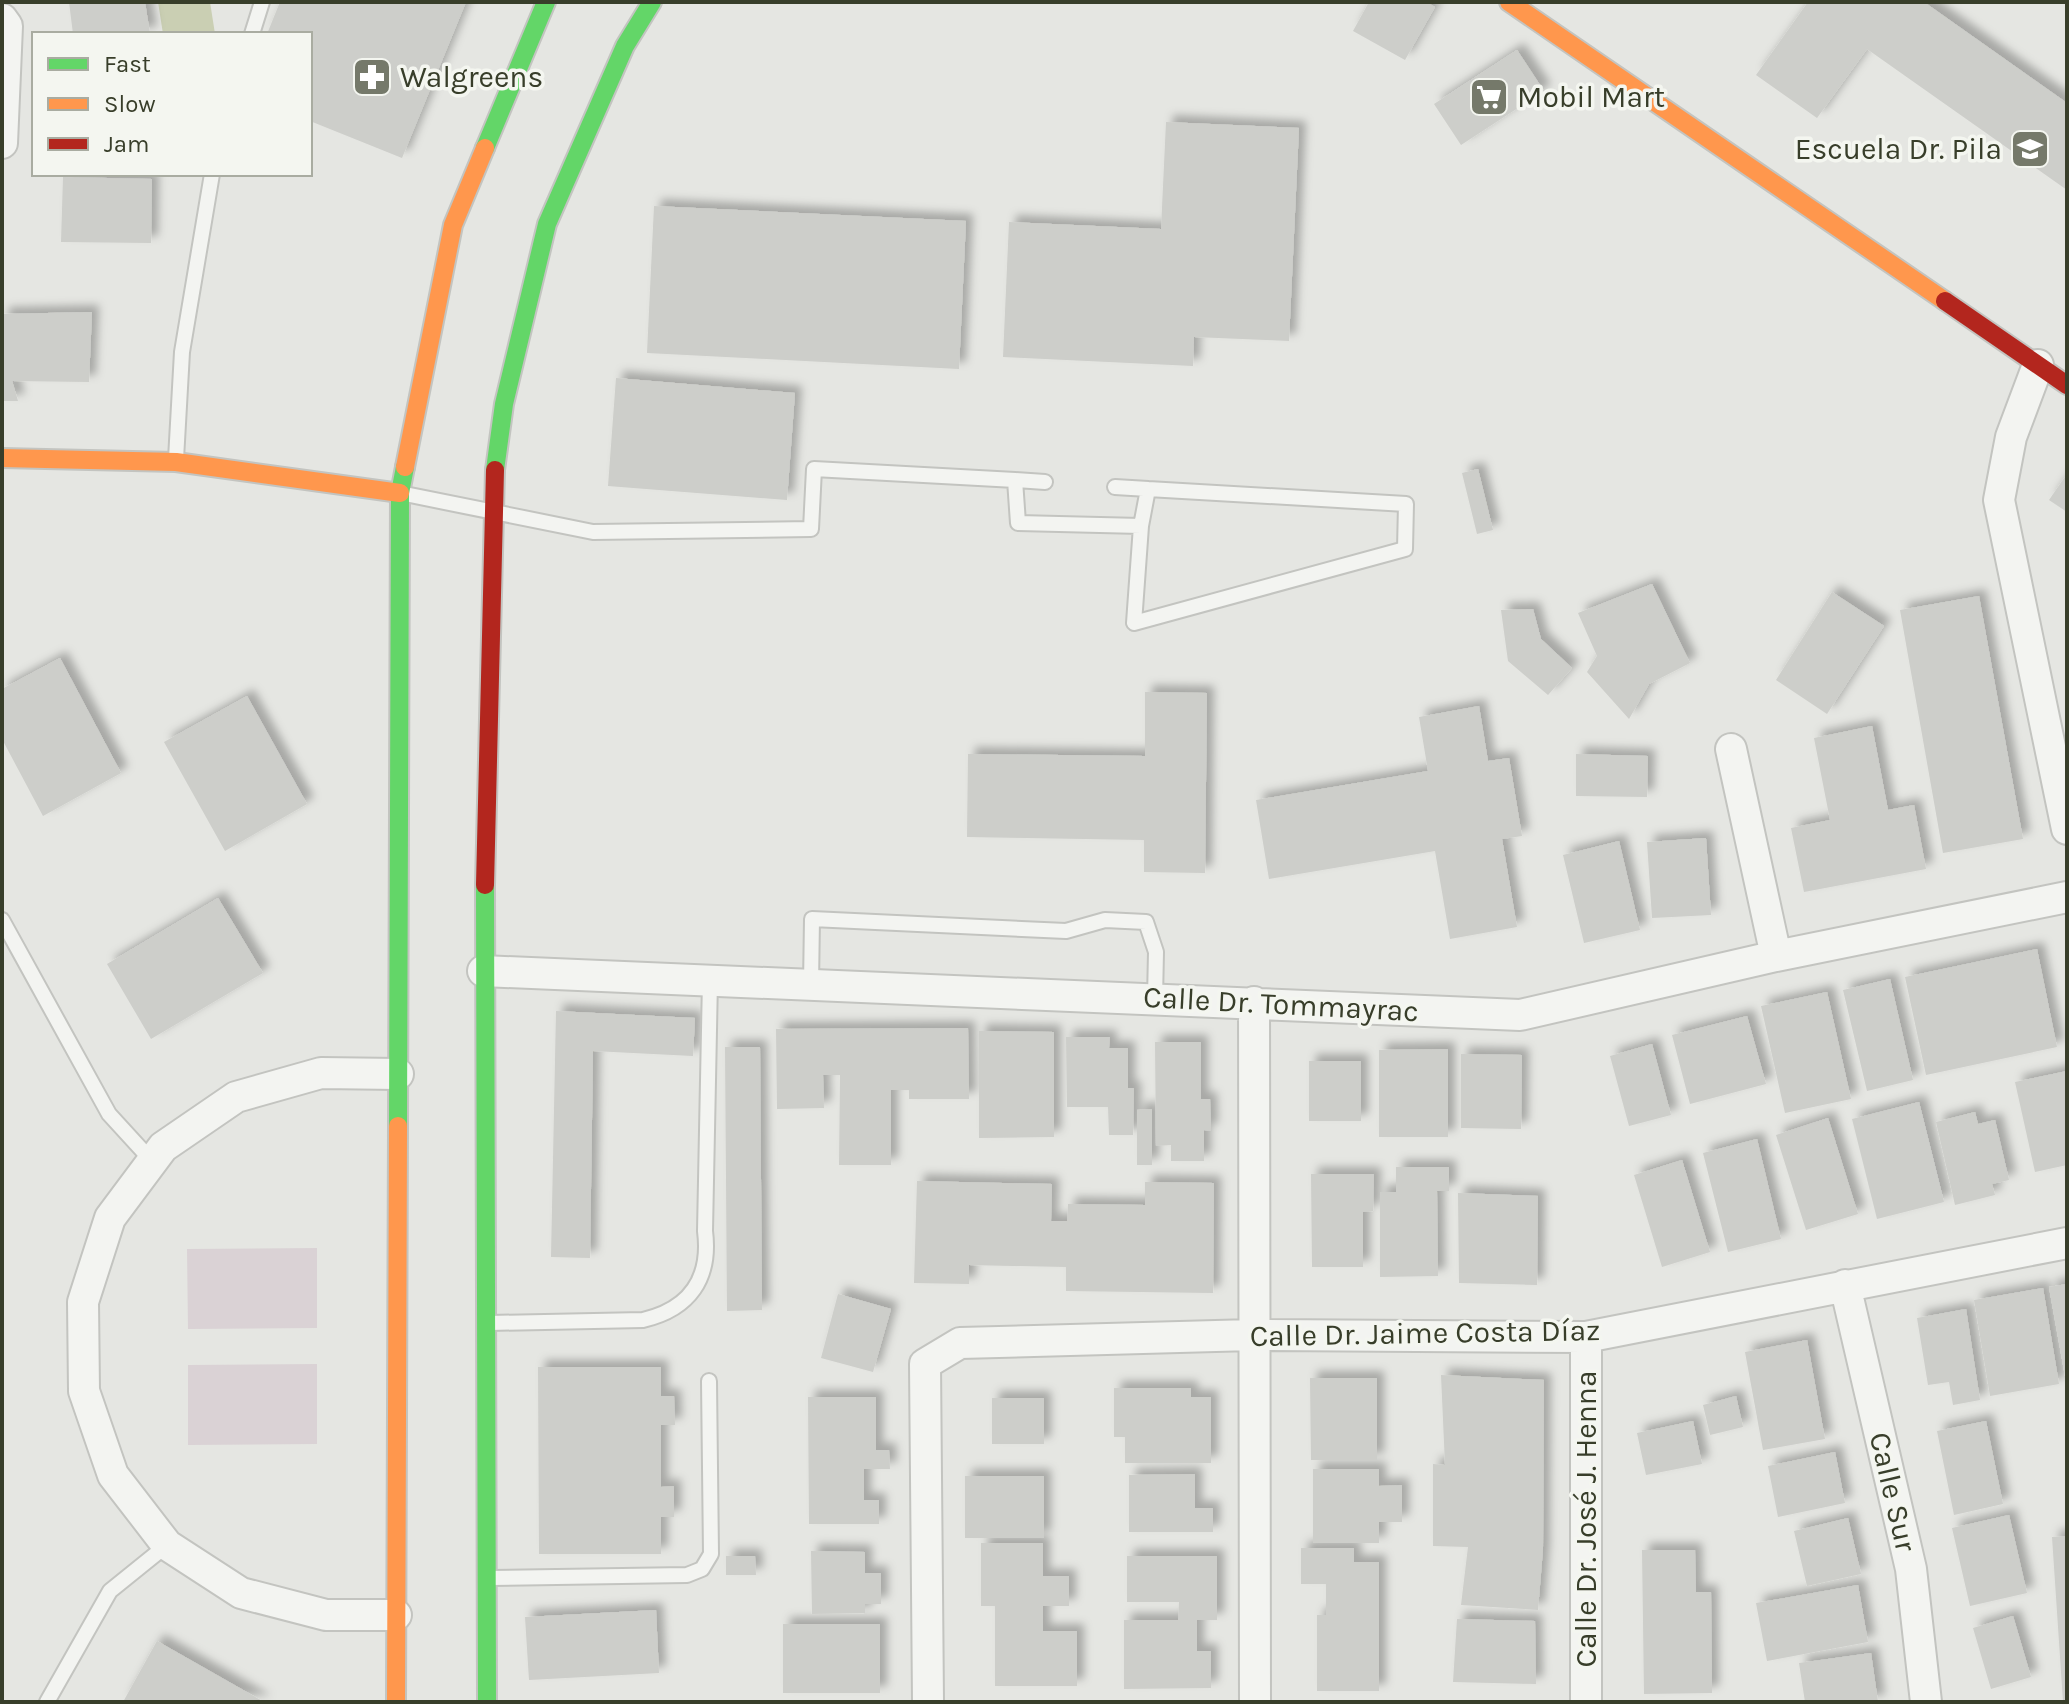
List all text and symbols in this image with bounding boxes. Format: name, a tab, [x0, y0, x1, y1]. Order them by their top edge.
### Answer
legend	[32, 32, 312, 176]
text: Fast	[104, 50, 151, 78]
pharmacy icon: Walgreens	[351, 56, 393, 98]
place label: Walgreens	[400, 59, 543, 95]
supermarket icon: Mobil Mart	[1468, 76, 1510, 118]
place label: Mobil Mart	[1517, 79, 1665, 115]
text: Slow	[104, 90, 156, 118]
school or university icon: Escuela Dr. Pila	[2009, 128, 2051, 170]
text: Jam	[104, 130, 149, 158]
place label: Escuela Dr. Pila	[1795, 131, 2002, 167]
street label: Calle Dr. Tommayrac	[1142, 979, 1420, 1029]
street label: Calle Dr. Jaime Costa Díaz	[1249, 1312, 1601, 1354]
street label: Calle Dr. José J. Henna	[1568, 1371, 1604, 1667]
street label: Calle Sur	[1862, 1429, 1924, 1555]

